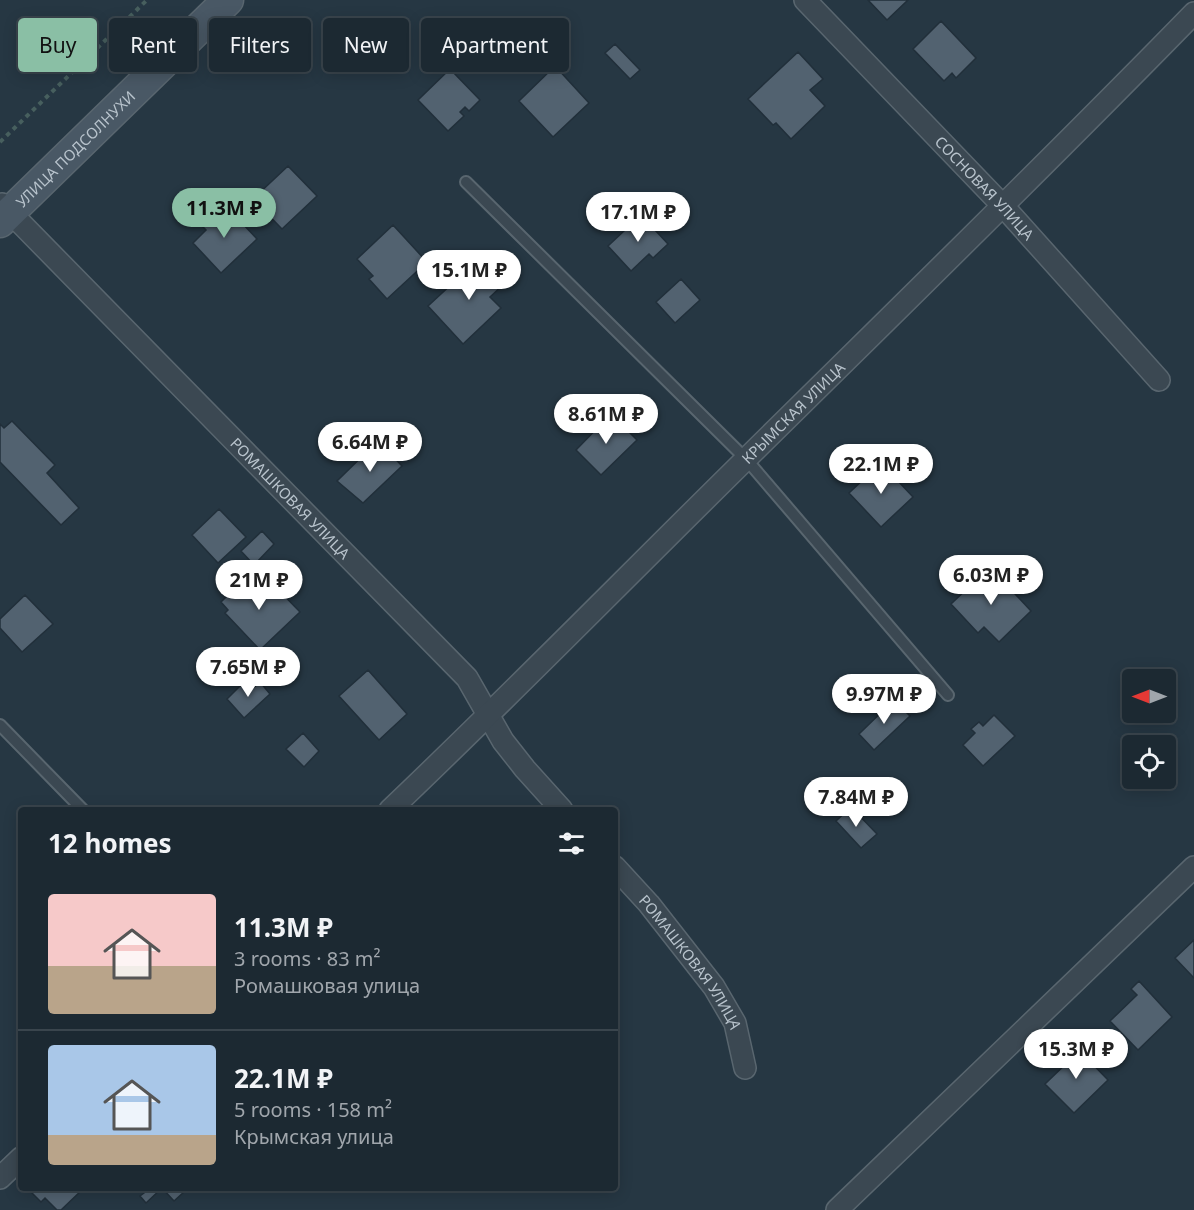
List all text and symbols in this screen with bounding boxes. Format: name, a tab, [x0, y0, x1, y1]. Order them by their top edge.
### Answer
chip: Buy	[18, 18, 97, 72]
chip: Rent	[109, 18, 197, 72]
chip: Filters	[209, 18, 311, 72]
chip: New	[323, 18, 409, 72]
chip: Apartment	[421, 18, 569, 72]
street label: УЛИЦА ПОДСОЛНУХИ	[11, 86, 139, 211]
street label: СОСНОВАЯ УЛИЦА	[931, 131, 1039, 244]
pin: 11.3M ₽	[169, 188, 279, 239]
pin: 17.1M ₽	[583, 192, 693, 243]
text: 11.3M ₽	[186, 194, 262, 221]
text: 17.1M ₽	[600, 198, 676, 225]
pin: 15.1M ₽	[414, 250, 524, 301]
text: 15.1M ₽	[431, 256, 507, 283]
street label: КРЫМСКАЯ УЛИЦА	[737, 357, 849, 468]
pin: 8.61M ₽	[551, 394, 661, 445]
text: 8.61M ₽	[568, 400, 644, 427]
pin: 6.64M ₽	[315, 422, 425, 473]
text: 6.64M ₽	[332, 428, 408, 455]
street label: РОМАШКОВАЯ УЛИЦА	[226, 433, 355, 564]
pin: 22.1M ₽	[826, 444, 936, 495]
text: 22.1M ₽	[843, 450, 919, 477]
pin: 6.03M ₽	[936, 555, 1046, 606]
pin: 21M ₽	[217, 560, 301, 611]
text: 6.03M ₽	[953, 561, 1029, 588]
text: 21M ₽	[230, 566, 288, 593]
pin: 7.65M ₽	[193, 647, 303, 698]
text: 7.65M ₽	[210, 653, 286, 680]
north arrow	[1122, 669, 1176, 723]
map controls	[1122, 669, 1176, 789]
pin: 9.97M ₽	[829, 674, 939, 725]
text: 9.97M ₽	[846, 680, 922, 707]
button: locate	[1122, 735, 1176, 789]
pin: 7.84M ₽	[801, 777, 911, 828]
text: 7.84M ₽	[818, 783, 894, 810]
text: 12 homes	[48, 825, 172, 861]
icon: filters	[555, 827, 588, 860]
street label: РОМАШКОВАЯ УЛИЦА	[635, 890, 746, 1032]
text: 11.3M ₽	[234, 909, 333, 945]
icon: home	[96, 918, 168, 990]
text: 3 rooms · 83 m²	[234, 945, 381, 972]
text: Ромашковая улица	[234, 972, 420, 999]
pin: 15.3M ₽	[1021, 1029, 1131, 1080]
text: 15.3M ₽	[1038, 1035, 1114, 1062]
text: 22.1M ₽	[234, 1060, 333, 1096]
icon: home	[96, 1069, 168, 1141]
text: 5 rooms · 158 m²	[234, 1096, 392, 1123]
text: Крымская улица	[234, 1123, 394, 1150]

